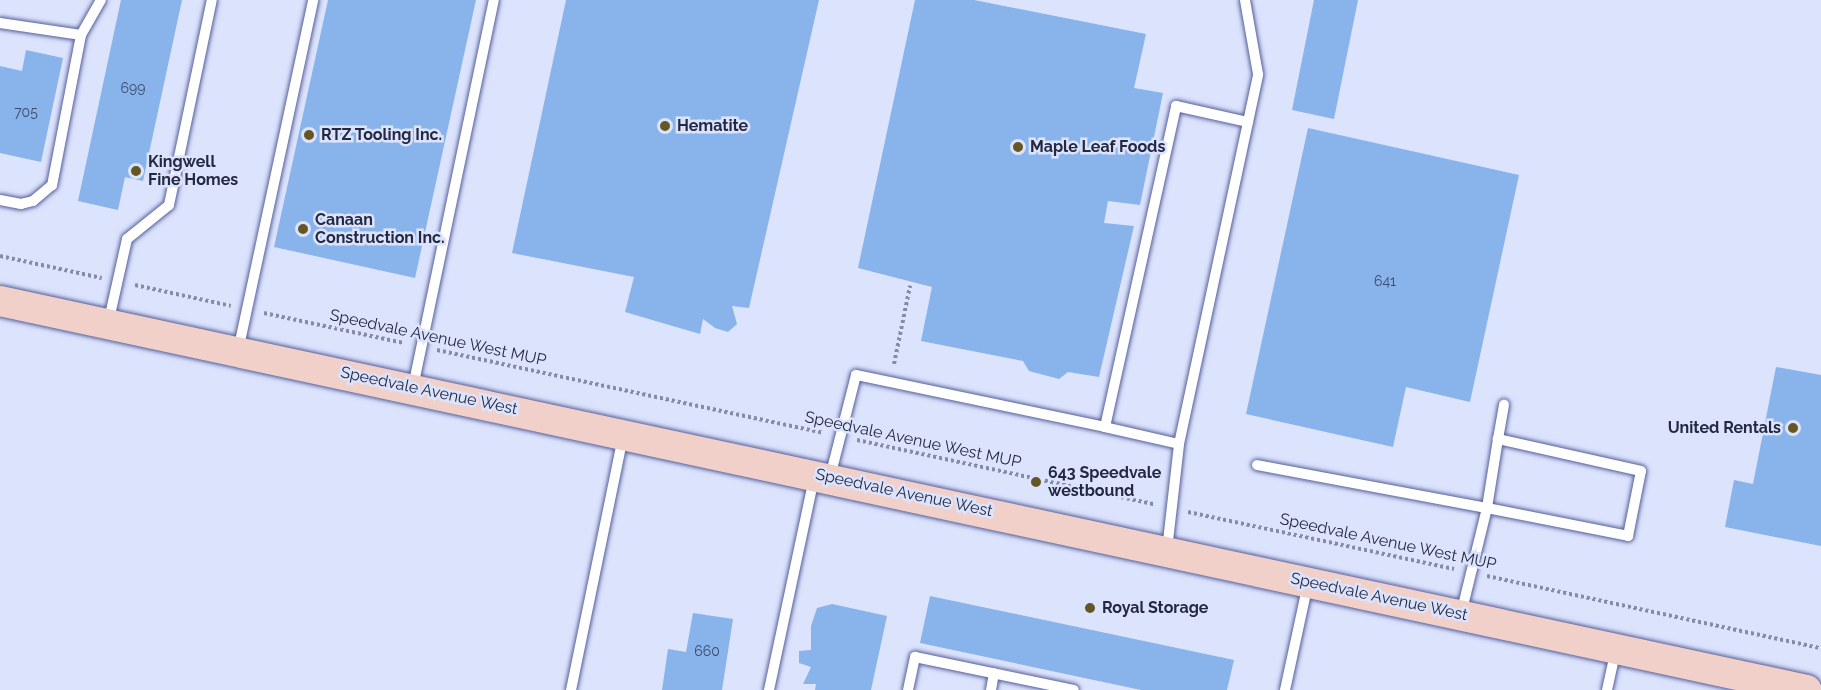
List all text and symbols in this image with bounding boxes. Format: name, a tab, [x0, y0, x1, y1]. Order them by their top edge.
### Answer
house number: 699	[121, 80, 145, 96]
house number: 705	[14, 104, 38, 120]
place label: Hematite	[677, 116, 748, 136]
marker: Hematite	[658, 119, 672, 133]
place label: RTZ Tooling Inc.	[321, 125, 443, 145]
marker: RTZ Tooling Inc.	[302, 128, 316, 142]
place label: Maple Leaf Foods	[1030, 137, 1166, 157]
marker: Maple Leaf Foods	[1011, 140, 1025, 154]
place label: Kingwell Fine Homes	[148, 152, 238, 190]
marker: Kingwell Fine Homes	[129, 164, 143, 178]
place label: Canaan Construction Inc.	[315, 210, 445, 248]
marker: Canaan Construction Inc.	[296, 222, 310, 236]
house number: 641	[1374, 273, 1396, 289]
street label: Speedvale Avenue West MUP	[328, 306, 548, 370]
street label: Speedvale Avenue West	[338, 363, 520, 419]
street label: Speedvale Avenue West MUP	[803, 408, 1023, 472]
place label: United Rentals	[1668, 418, 1781, 438]
marker: United Rentals	[1786, 421, 1800, 435]
place label: 643 Speedvale westbound	[1048, 463, 1161, 501]
street label: Speedvale Avenue West	[813, 465, 995, 521]
marker: 643 Speedvale westbound	[1029, 475, 1043, 489]
street label: Speedvale Avenue West MUP	[1278, 510, 1498, 574]
street label: Speedvale Avenue West	[1288, 569, 1470, 625]
place label: Royal Storage	[1102, 598, 1209, 618]
marker: Royal Storage	[1083, 601, 1097, 615]
house number: 660	[694, 643, 720, 659]

